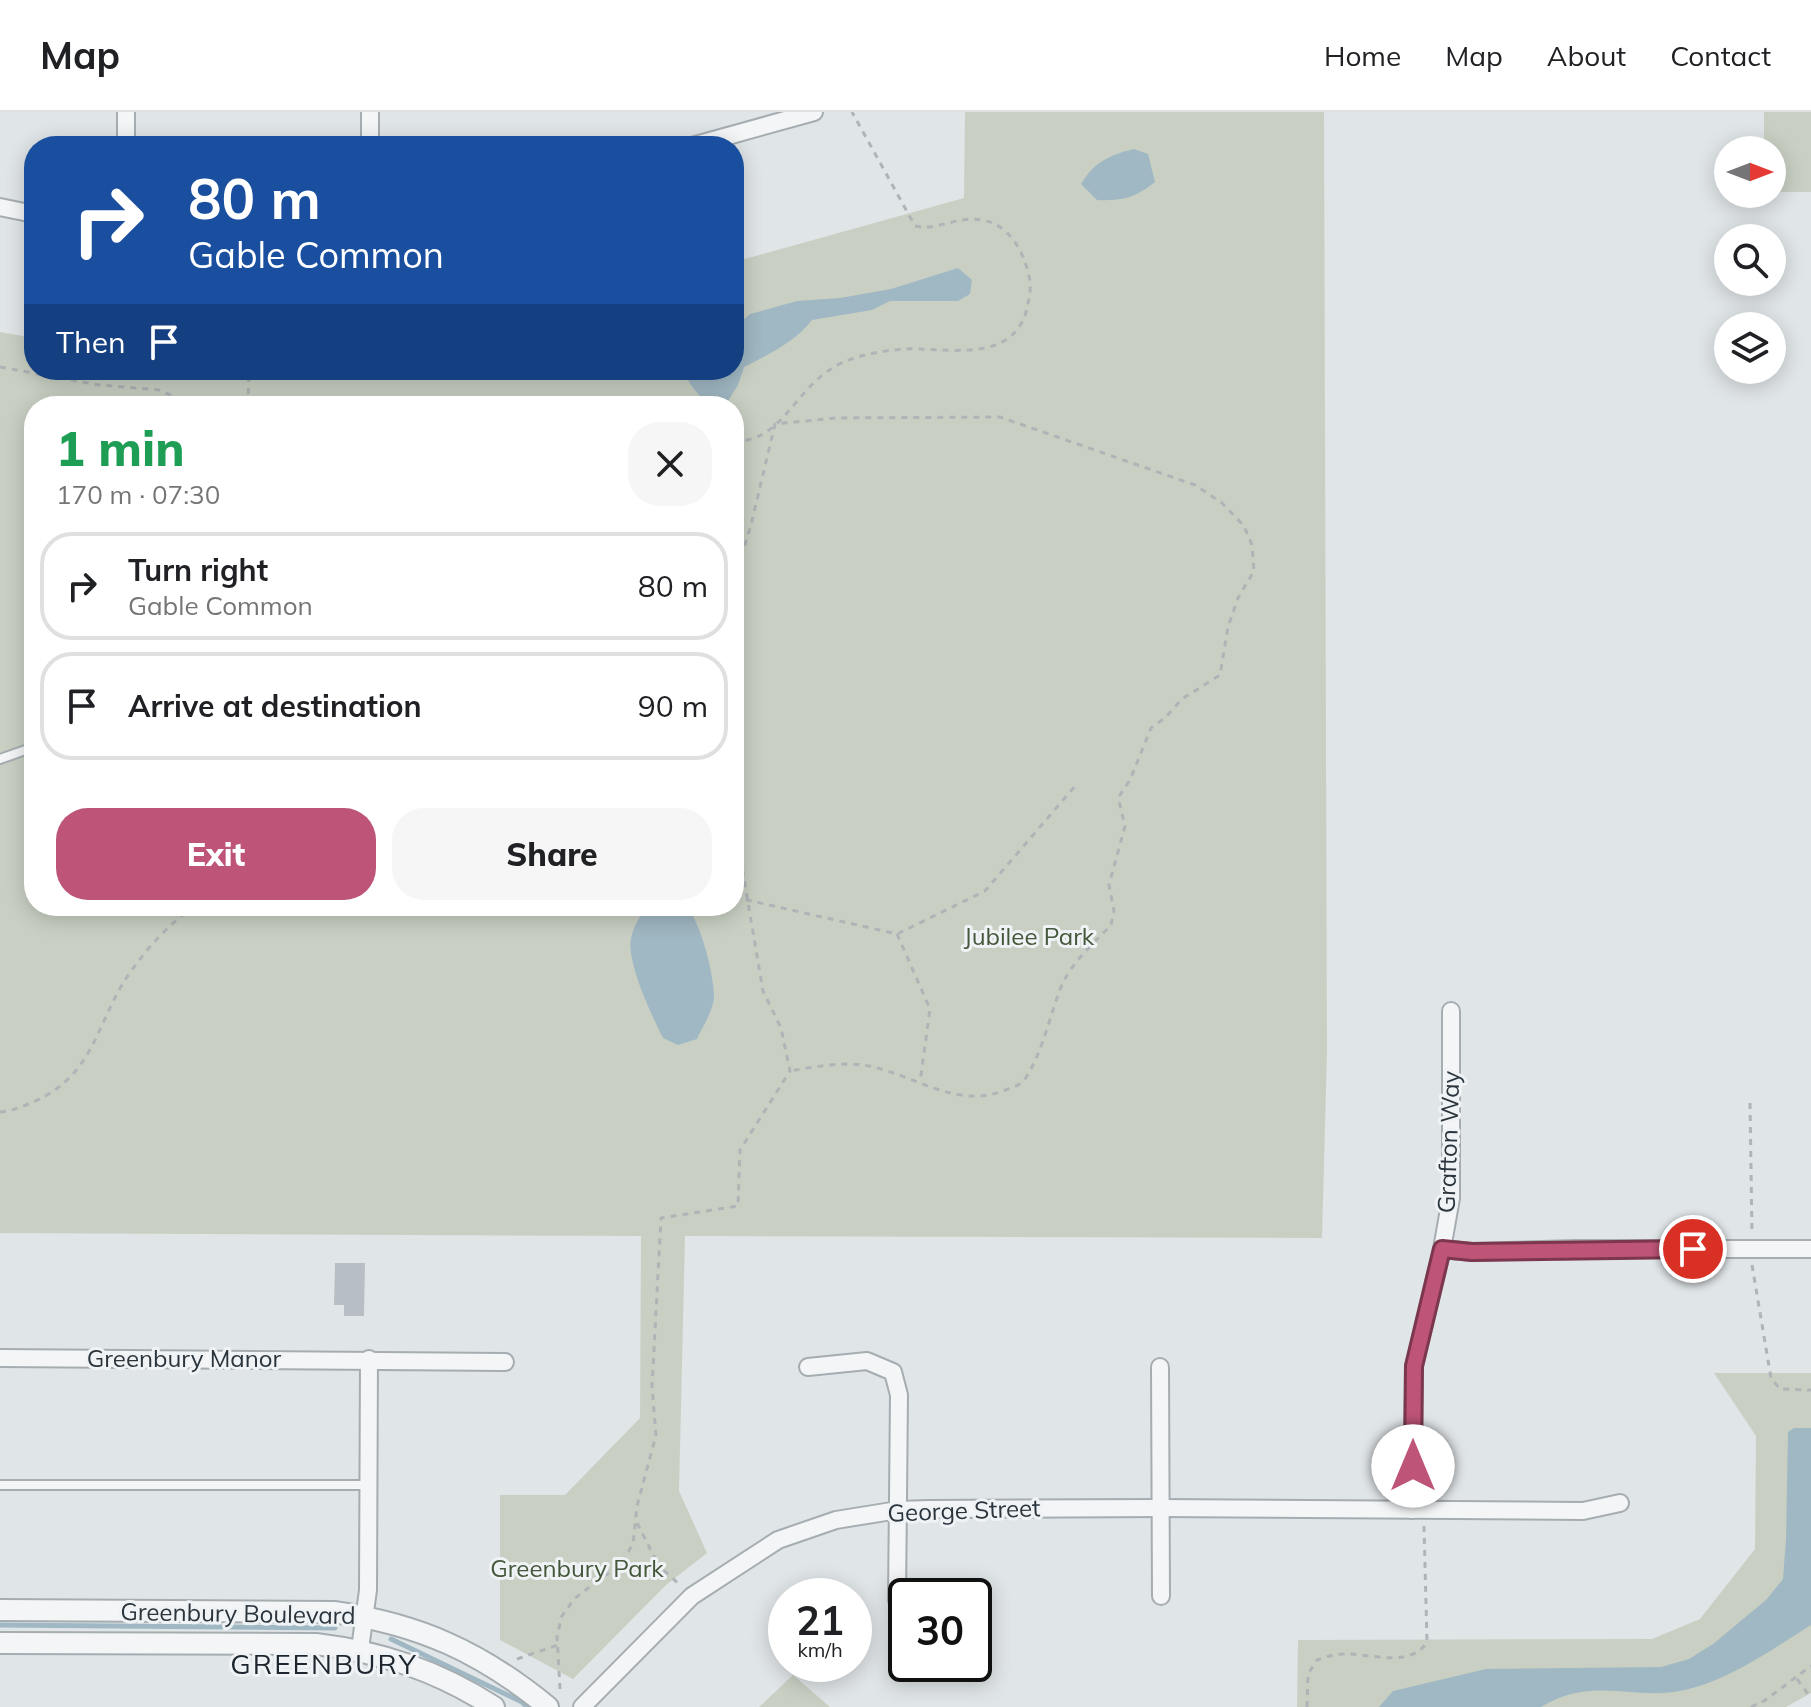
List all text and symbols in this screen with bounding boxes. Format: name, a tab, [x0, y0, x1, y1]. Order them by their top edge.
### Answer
text: Map	[40, 31, 120, 79]
text: Home	[1324, 38, 1401, 73]
text: Map	[1445, 38, 1503, 73]
text: About	[1547, 38, 1626, 73]
text: Contact	[1670, 38, 1771, 73]
north arrow	[1714, 136, 1786, 208]
map controls	[1714, 136, 1786, 384]
text: 80 m	[188, 163, 321, 233]
icon: right	[56, 168, 160, 272]
button: search	[1714, 224, 1786, 296]
text: Gable Common	[188, 232, 444, 277]
button: layers	[1714, 312, 1786, 384]
icon: arrive	[142, 320, 186, 364]
text: Then	[56, 323, 126, 361]
text: 1 min	[56, 418, 185, 478]
button: close	[628, 422, 712, 506]
text: 170 m · 07:30	[56, 478, 220, 511]
text: Turn right	[128, 551, 268, 589]
icon: right	[60, 564, 104, 608]
text: 80 m	[638, 567, 708, 605]
text: Gable Common	[128, 589, 313, 622]
icon: arrive	[60, 684, 104, 728]
text: Arrive at destination	[128, 687, 422, 725]
text: 90 m	[638, 687, 708, 725]
button: Exit	[56, 808, 376, 900]
button: Share	[392, 808, 712, 900]
park label: Jubilee Park	[964, 921, 1095, 951]
street label: Grafton Way	[1431, 1070, 1465, 1214]
pin	[1659, 1215, 1727, 1283]
icon: arrive	[1671, 1227, 1715, 1271]
street label: Greenbury Manor	[87, 1343, 281, 1373]
position arrow	[1371, 1424, 1455, 1508]
street label: George Street	[887, 1492, 1041, 1528]
park label: Greenbury Park	[490, 1553, 664, 1583]
speed limit sign: 30	[888, 1578, 992, 1682]
text: 21	[796, 1595, 844, 1645]
street label: Greenbury Boulevard	[120, 1596, 356, 1630]
text: km/h	[797, 1637, 843, 1662]
district label: GREENBURY	[230, 1646, 418, 1681]

